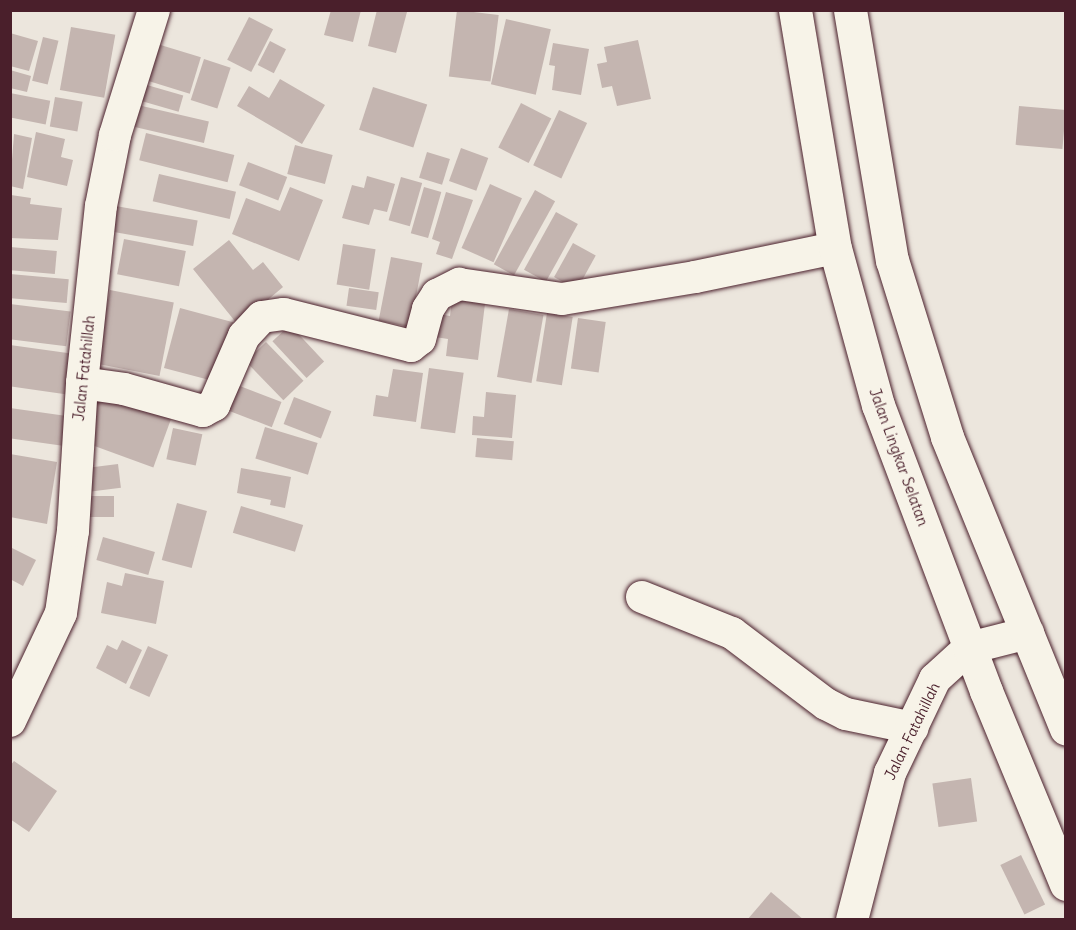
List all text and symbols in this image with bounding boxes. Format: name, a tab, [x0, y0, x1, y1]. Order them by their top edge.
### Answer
street label: Jalan Fatahillah	[69, 314, 99, 422]
street label: Jalan Lingkar Selatan	[866, 386, 932, 528]
street label: Jalan Fatahillah	[881, 679, 943, 783]

